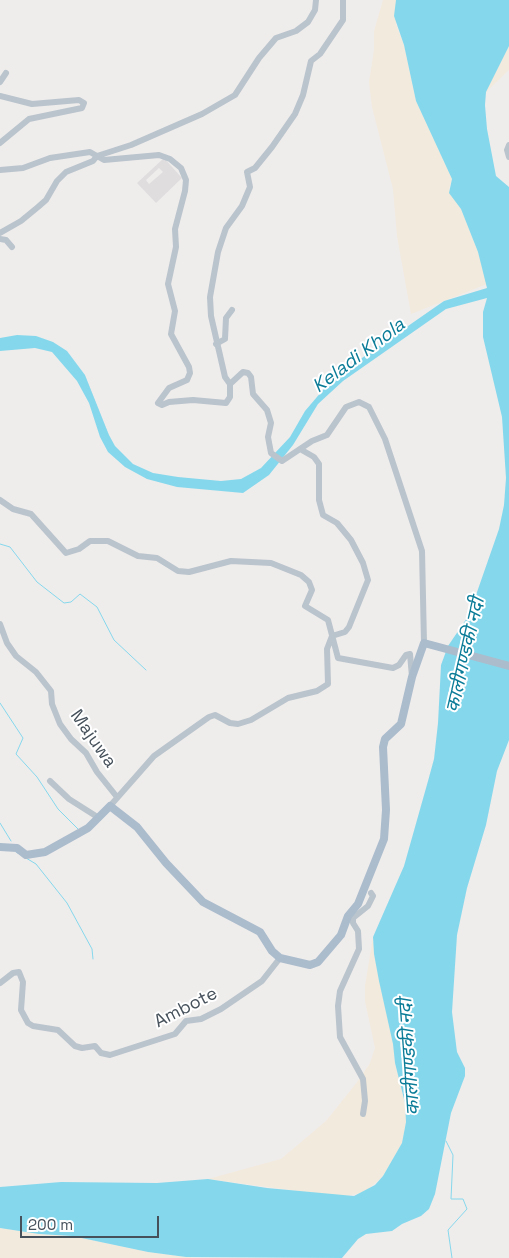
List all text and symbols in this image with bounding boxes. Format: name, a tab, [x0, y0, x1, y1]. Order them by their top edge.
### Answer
water label: Keladi Khola	[308, 314, 410, 398]
water label: कालीगण्डकी नदी	[442, 595, 490, 715]
street label: Majuwa	[65, 706, 121, 772]
street label: Ambote	[151, 983, 221, 1033]
water label: कालीगण्डकी नदी	[395, 998, 425, 1116]
scale bar	[22, 1206, 161, 1238]
text: 200 m	[28, 1215, 73, 1234]

